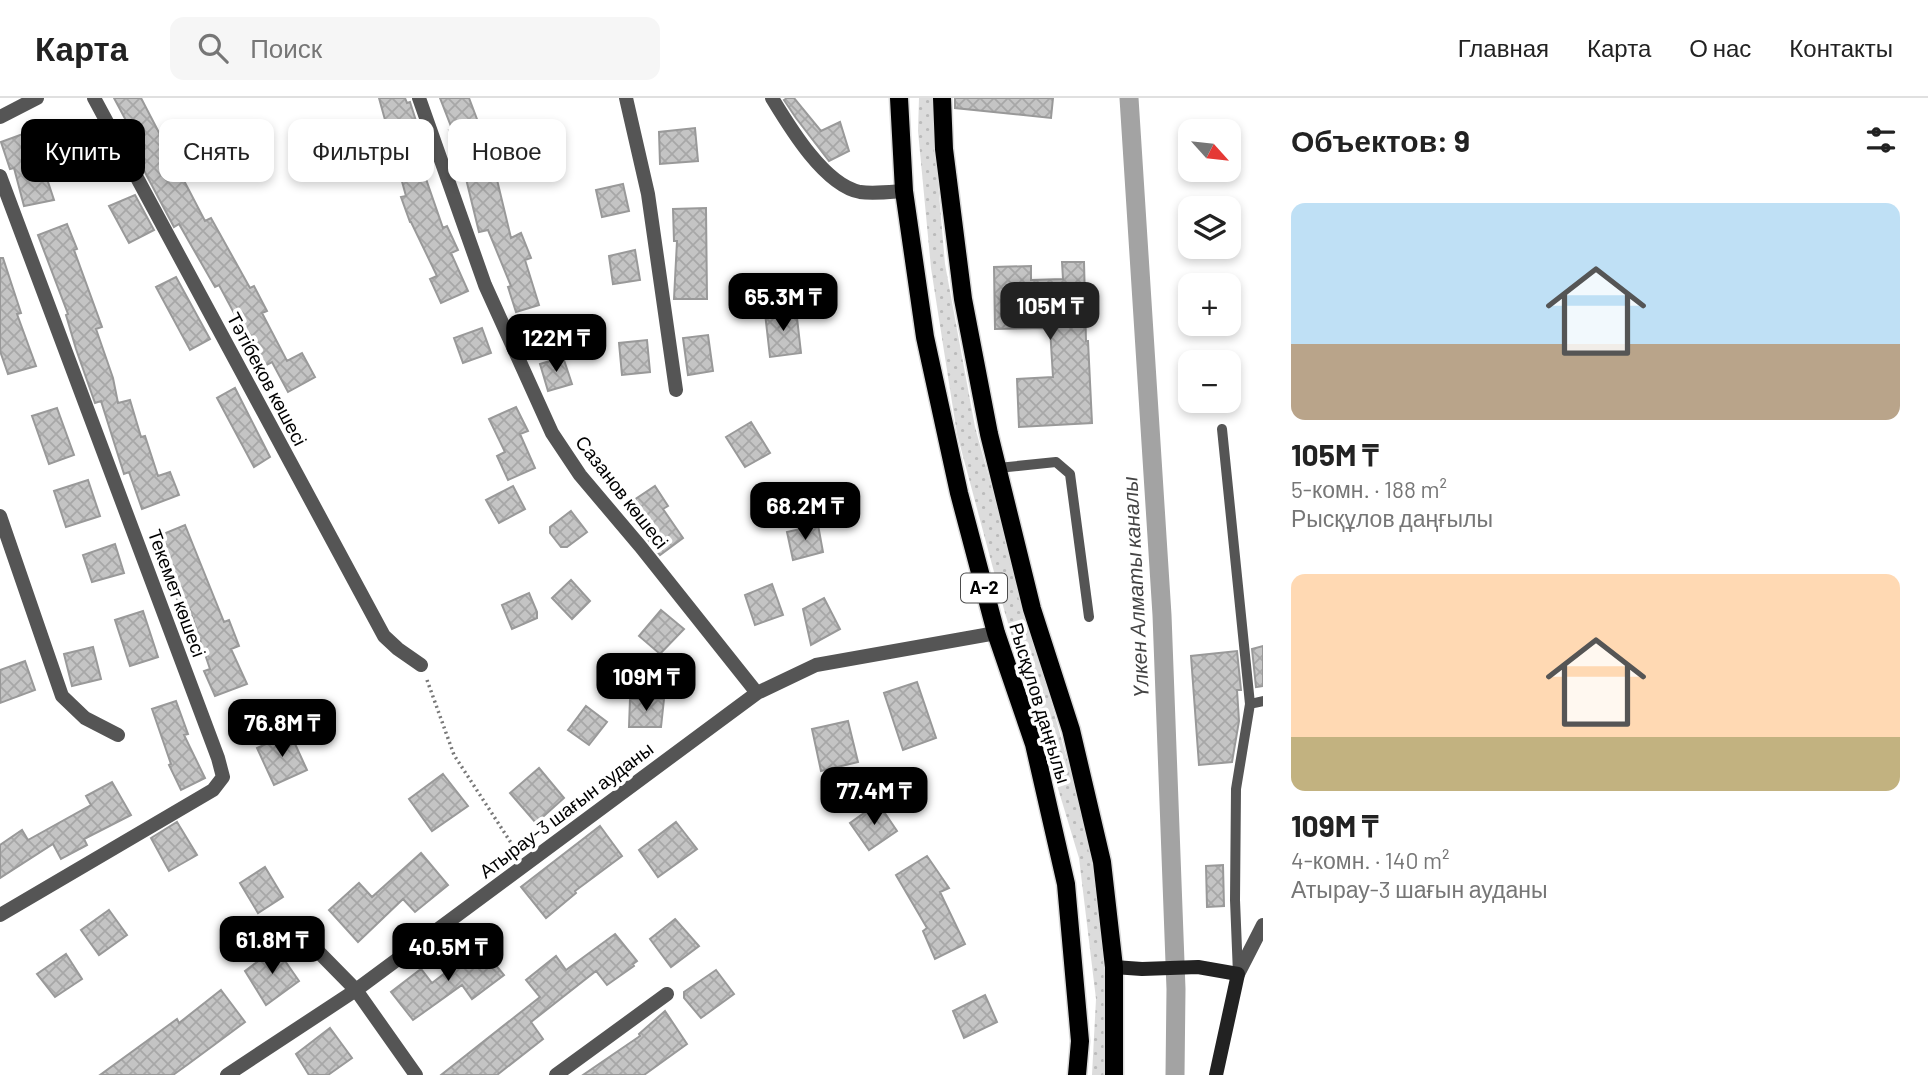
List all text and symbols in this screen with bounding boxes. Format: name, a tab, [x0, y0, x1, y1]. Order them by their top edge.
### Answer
search box	[170, 17, 660, 80]
text: Карта	[35, 28, 128, 68]
icon: search	[194, 29, 232, 67]
text: Поиск	[250, 32, 322, 63]
text: Главная	[1458, 33, 1549, 62]
text: Карта	[1587, 33, 1651, 62]
text: О нас	[1689, 33, 1751, 62]
text: Контакты	[1789, 33, 1893, 62]
chip: Купить	[21, 119, 145, 182]
chip: Снять	[159, 119, 274, 182]
chip: Фильтры	[288, 119, 434, 182]
chip: Новое	[448, 119, 566, 182]
north arrow	[1178, 119, 1241, 182]
map controls	[1178, 119, 1241, 413]
icon: filters	[1862, 121, 1900, 159]
text: Объектов: 9	[1291, 122, 1470, 158]
button: layers	[1178, 196, 1241, 259]
icon: home	[1533, 248, 1659, 374]
button: +	[1178, 273, 1241, 336]
pin: 65.3M ₸	[718, 274, 848, 333]
text: 65.3M ₸	[745, 282, 821, 310]
pin: 105M ₸	[993, 282, 1107, 342]
text: 105M ₸	[1016, 291, 1084, 319]
street label: Тәтібеков көшесі	[223, 308, 312, 449]
pin: 122M ₸	[499, 314, 613, 374]
text: 122M ₸	[522, 323, 590, 351]
button: −	[1178, 350, 1241, 413]
street label: Сазанов көшесі	[571, 431, 674, 553]
text: 105M ₸	[1291, 436, 1379, 472]
water label: Үлкен Алматы каналы	[1116, 475, 1153, 698]
text: 5-комн. · 188 m²	[1291, 475, 1447, 503]
pin: 68.2M ₸	[740, 482, 870, 542]
text: 68.2M ₸	[766, 491, 844, 519]
text: Рысқұлов даңғылы	[1291, 504, 1493, 532]
street label: Текемет көшесі	[144, 526, 211, 660]
road number: A-2	[961, 574, 1007, 602]
icon: home	[1533, 619, 1659, 745]
street label: Рысқұлов даңғылы	[1005, 620, 1076, 786]
pin: 109M ₸	[589, 654, 703, 713]
text: 109M ₸	[612, 662, 680, 690]
pin: 76.8M ₸	[217, 700, 347, 759]
text: 76.8M ₸	[244, 708, 320, 736]
street label: Атырау-3 шағын ауданы	[474, 737, 657, 883]
pin: 77.4M ₸	[809, 768, 939, 827]
text: 77.4M ₸	[836, 776, 912, 804]
text: 109M ₸	[1291, 807, 1378, 843]
text: 4-комн. · 140 m²	[1291, 846, 1450, 874]
text: Атырау-3 шағын ауданы	[1291, 875, 1547, 903]
pin: 61.8M ₸	[207, 916, 337, 976]
pin: 40.5M ₸	[383, 924, 513, 983]
text: 61.8M ₸	[236, 925, 308, 953]
text: 40.5M ₸	[408, 932, 488, 960]

